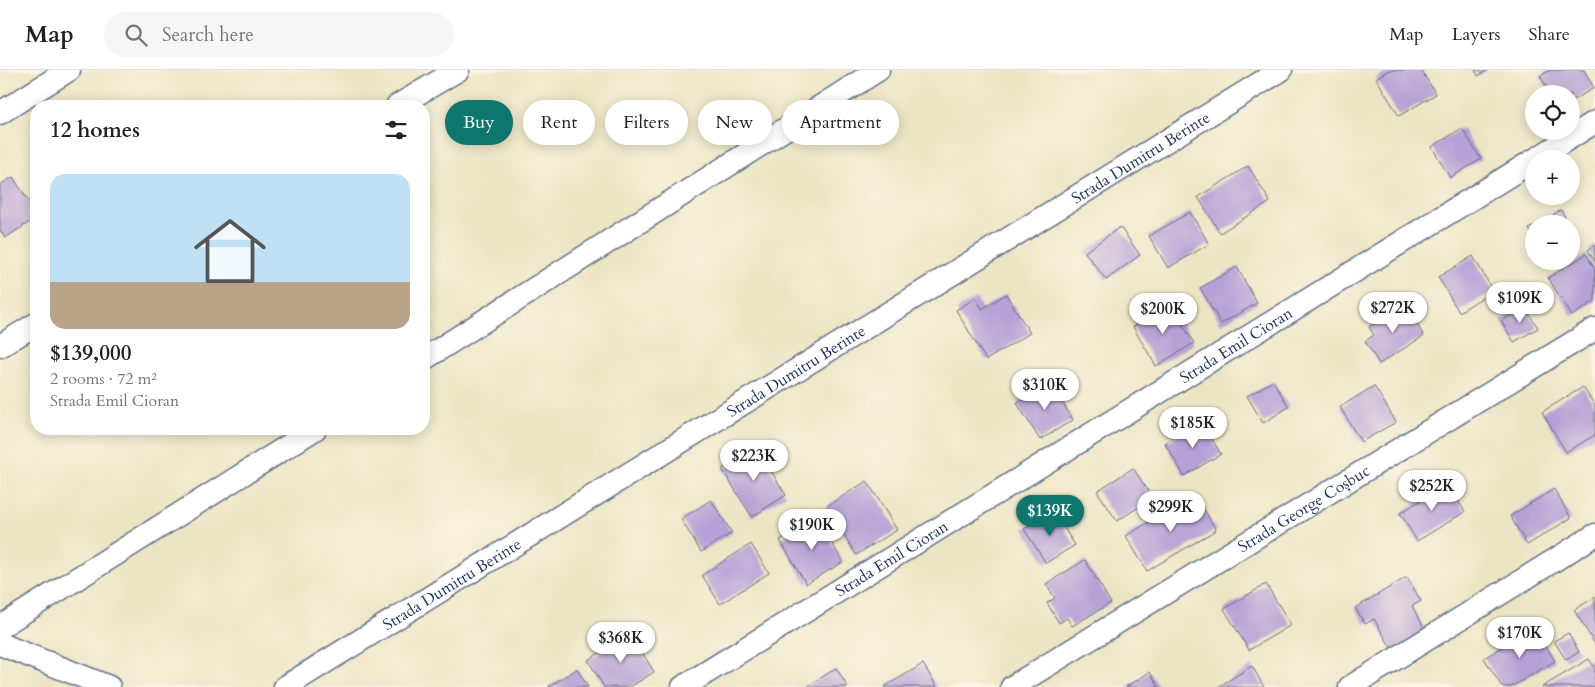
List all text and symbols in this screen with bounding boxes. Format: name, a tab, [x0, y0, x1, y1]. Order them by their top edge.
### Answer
search box	[104, 12, 454, 57]
text: Map	[25, 18, 74, 51]
icon: search	[122, 21, 150, 49]
text: Search here	[162, 22, 254, 48]
text: Map	[1389, 22, 1424, 47]
text: Layers	[1452, 22, 1501, 47]
text: Share	[1529, 22, 1570, 47]
map controls	[1525, 85, 1580, 270]
button: locate	[1525, 85, 1580, 140]
chip: Buy	[445, 100, 513, 145]
chip: Rent	[523, 100, 595, 145]
chip: Filters	[605, 100, 688, 145]
chip: New	[698, 100, 772, 145]
chip: Apartment	[782, 100, 899, 145]
street label: Strada Dumitru Berinte	[1067, 107, 1214, 209]
text: 12 homes	[50, 116, 140, 145]
icon: filters	[382, 116, 410, 144]
button: +	[1525, 150, 1580, 205]
icon: home	[185, 206, 275, 296]
button: −	[1525, 215, 1580, 270]
pin: $109K	[1485, 282, 1555, 324]
text: $109K	[1497, 287, 1543, 309]
pin: $200K	[1128, 292, 1198, 335]
pin: $272K	[1358, 292, 1428, 334]
text: $272K	[1370, 297, 1416, 319]
text: $200K	[1140, 298, 1186, 320]
street label: Strada Emil Cioran	[1175, 302, 1297, 389]
street label: Strada Dumitru Berinte	[723, 320, 870, 423]
text: $139,000	[50, 339, 131, 368]
text: 2 rooms · 72 m²	[50, 368, 157, 390]
pin: $310K	[1010, 368, 1080, 411]
text: $310K	[1022, 374, 1068, 396]
text: Strada Emil Cioran	[50, 390, 179, 412]
pin: $185K	[1158, 406, 1228, 449]
text: $185K	[1170, 412, 1216, 434]
pin: $223K	[719, 440, 789, 482]
text: $223K	[731, 445, 777, 467]
street label: Strada George Coșbuc	[1234, 460, 1374, 558]
pin: $252K	[1397, 470, 1467, 512]
text: $252K	[1409, 475, 1455, 497]
pin: $299K	[1136, 490, 1206, 533]
pin: $139K	[1015, 494, 1085, 537]
text: $299K	[1148, 496, 1194, 518]
text: $139K	[1027, 500, 1073, 522]
pin: $190K	[777, 508, 847, 551]
text: $190K	[789, 514, 835, 536]
street label: Strada Emil Cioran	[831, 516, 952, 602]
street label: Strada Dumitru Berinte	[379, 533, 526, 636]
pin: $170K	[1485, 616, 1555, 659]
pin: $368K	[586, 622, 656, 664]
text: $170K	[1497, 622, 1543, 644]
text: $368K	[598, 627, 644, 649]

